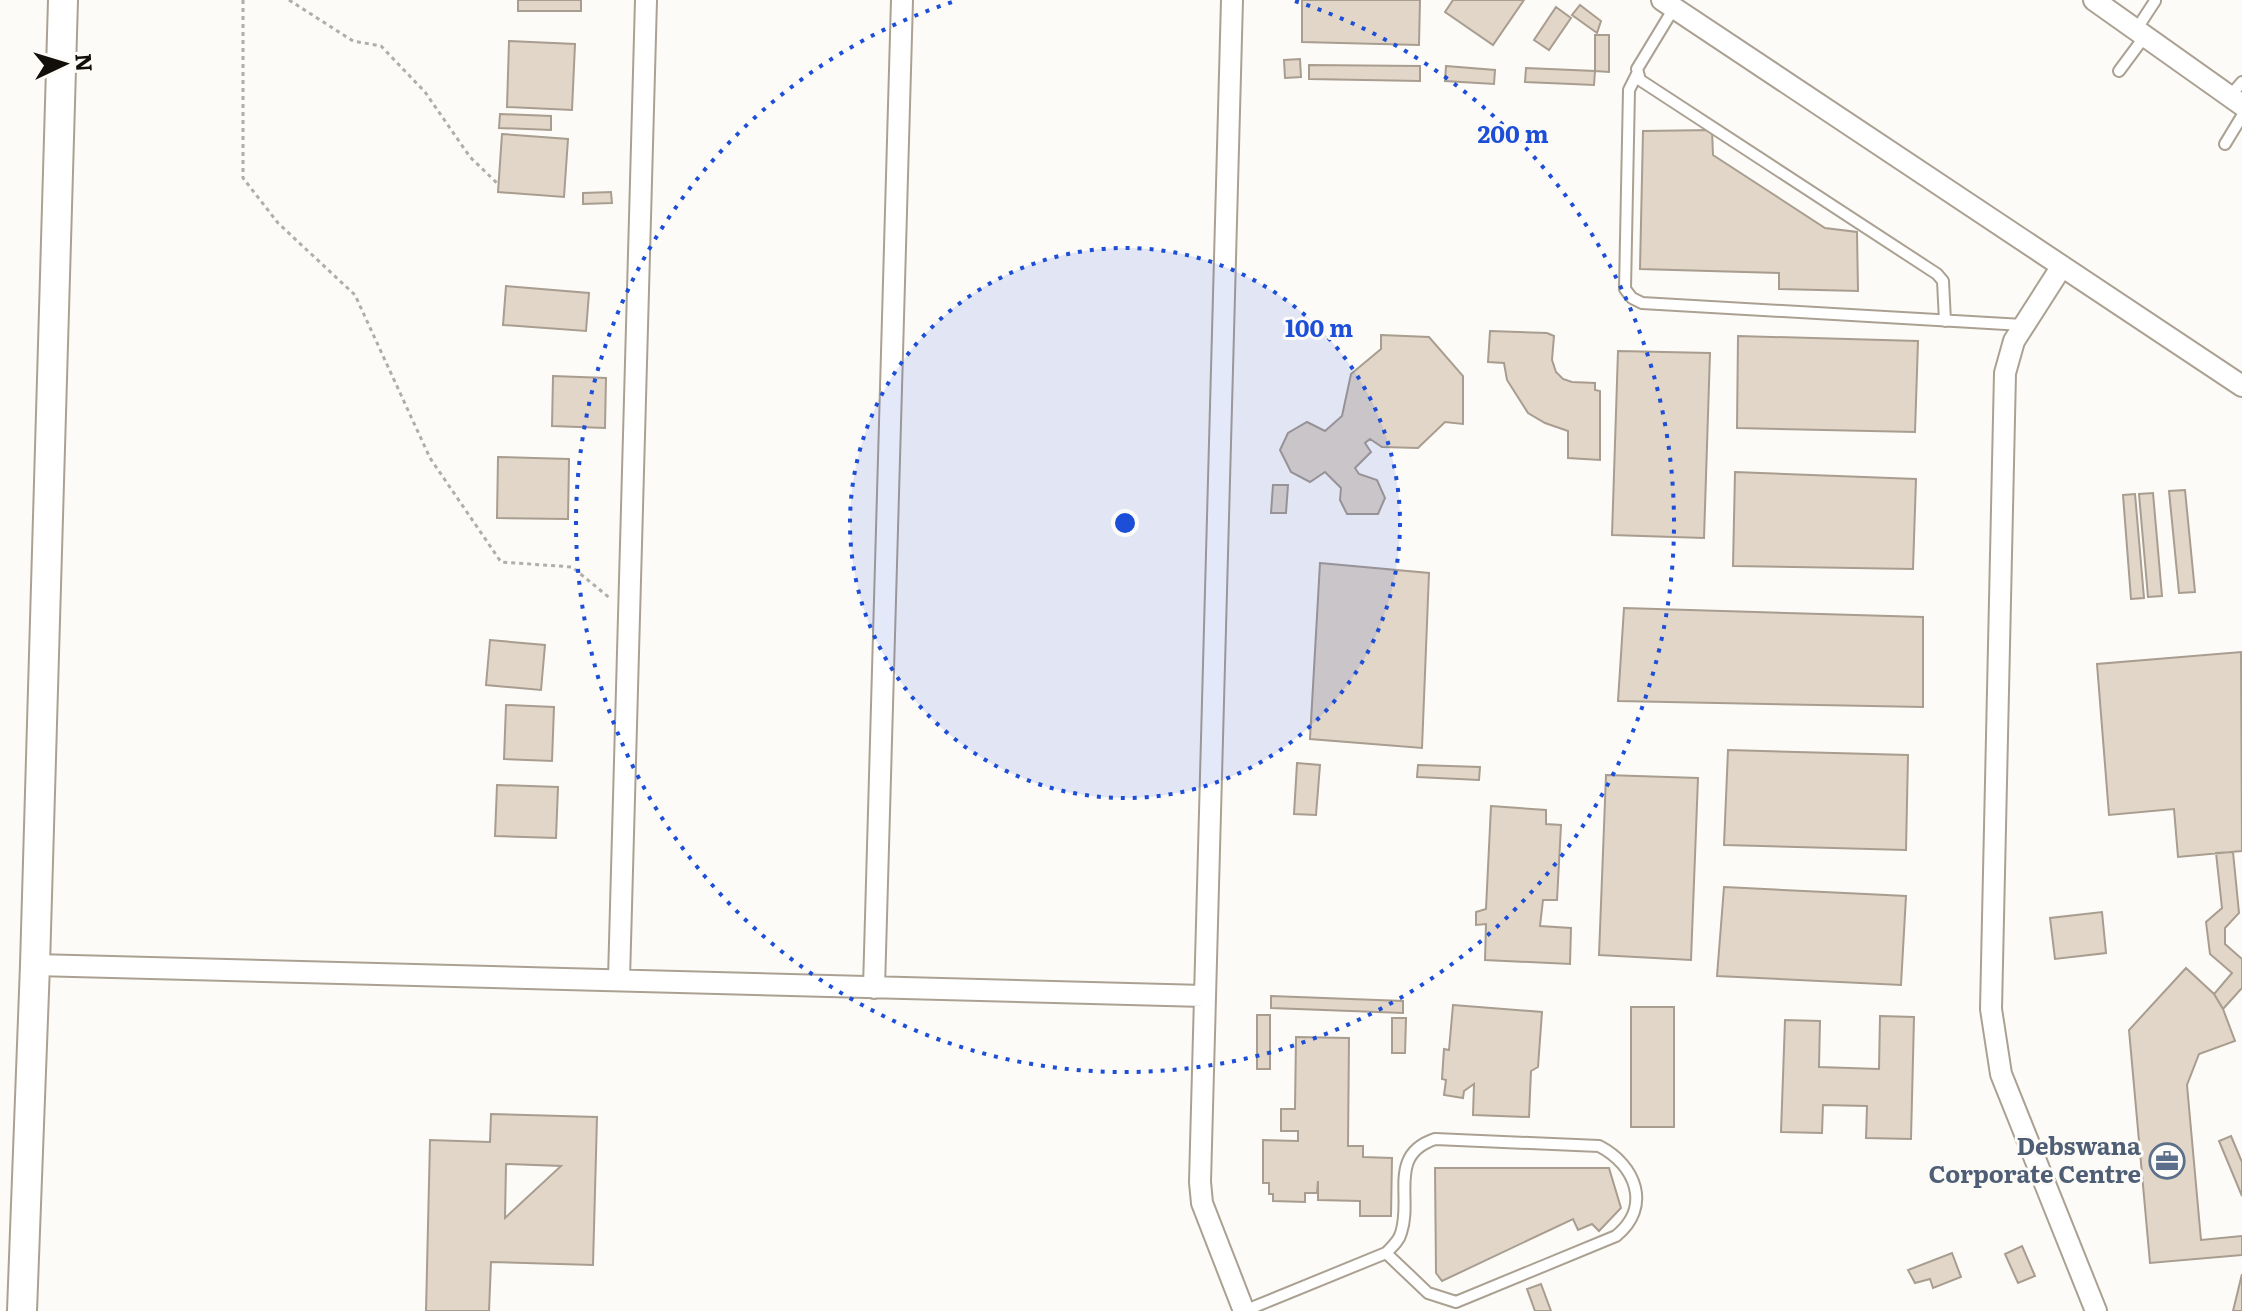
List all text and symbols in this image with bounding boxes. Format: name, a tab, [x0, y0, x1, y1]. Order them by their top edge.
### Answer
north arrow	[24, 24, 104, 104]
text: N	[68, 52, 103, 73]
text: 200 m	[1477, 115, 1549, 150]
text: 100 m	[1285, 309, 1353, 344]
centre of rings	[1111, 509, 1139, 537]
place label: Debswana Corporate Centre	[1928, 1127, 2141, 1190]
office icon: Debswana Corporate Centre	[2148, 1142, 2186, 1180]

